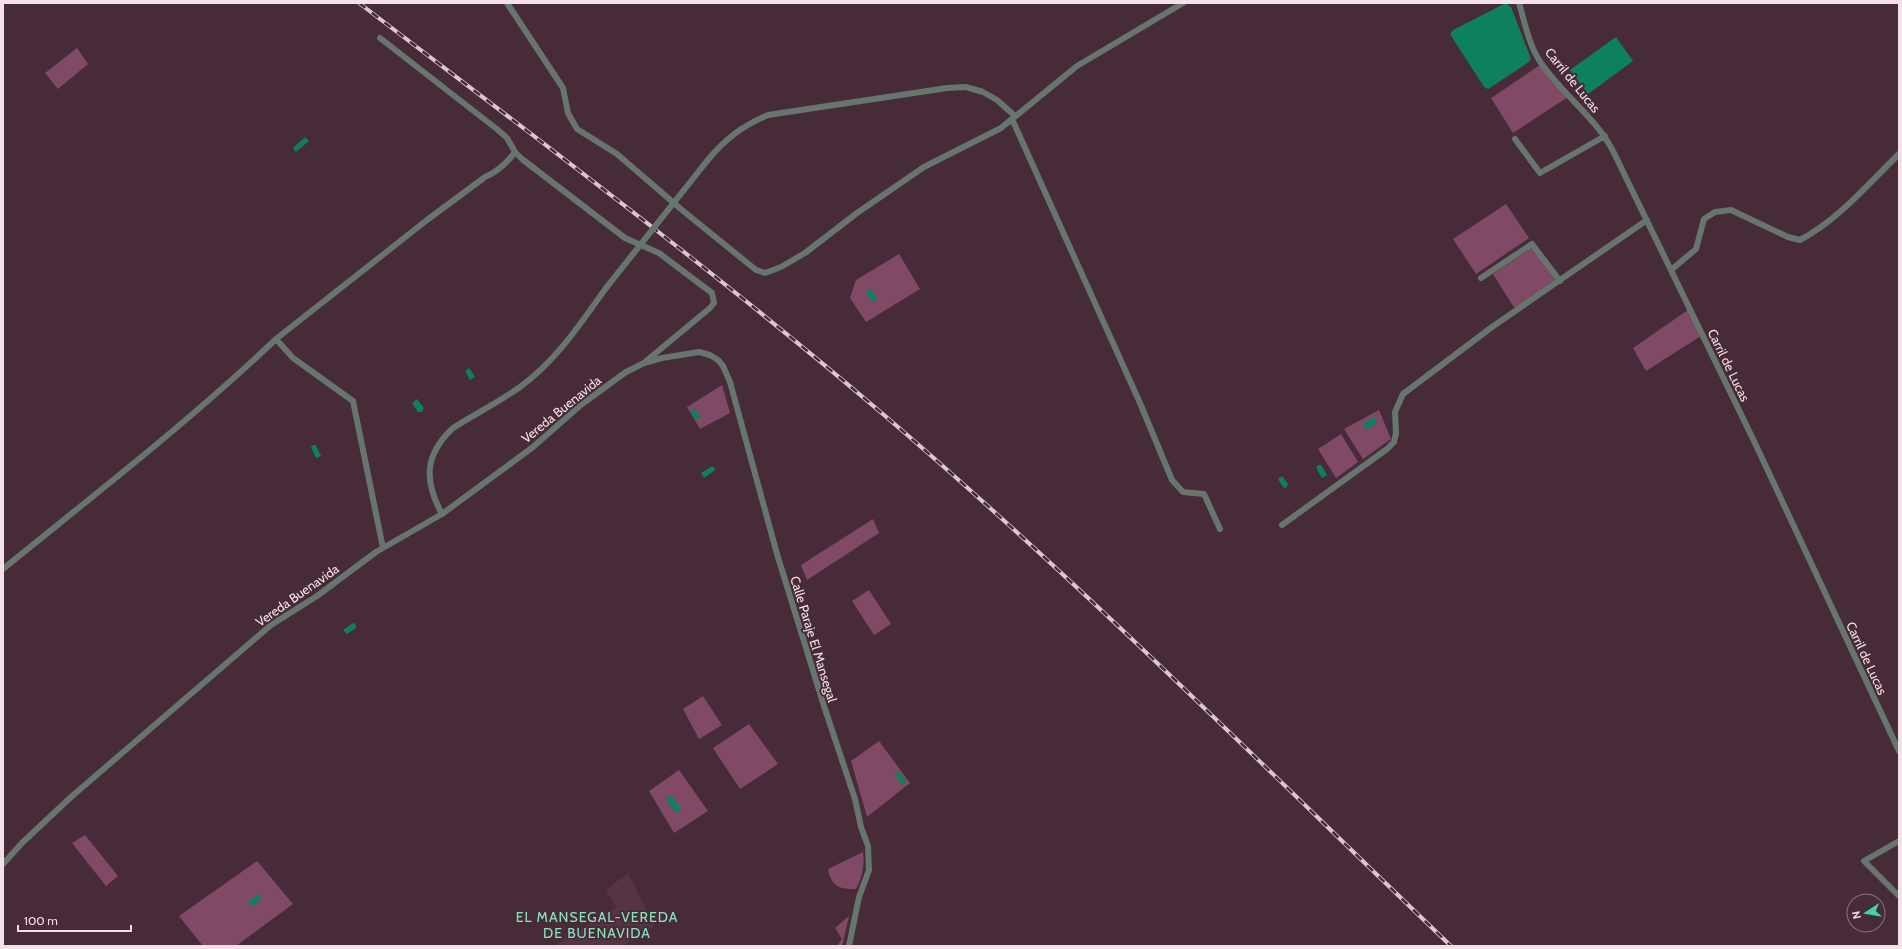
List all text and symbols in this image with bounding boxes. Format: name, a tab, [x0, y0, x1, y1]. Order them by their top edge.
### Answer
street label: Carril de Lucas	[1542, 44, 1604, 116]
street label: Carril de Lucas	[1705, 326, 1754, 404]
street label: Vereda Buenavida	[518, 372, 605, 446]
street label: Vereda Buenavida	[252, 560, 342, 630]
street label: Calle Paraje El Mansegal	[786, 574, 841, 704]
street label: Carril de Lucas	[1843, 619, 1891, 698]
north arrow	[1846, 893, 1886, 933]
scale bar	[18, 907, 131, 933]
district label: EL MANSEGAL-VEREDA DE BUENAVIDA	[516, 908, 678, 942]
text: N	[1849, 910, 1864, 920]
text: 100 m	[24, 913, 58, 928]

